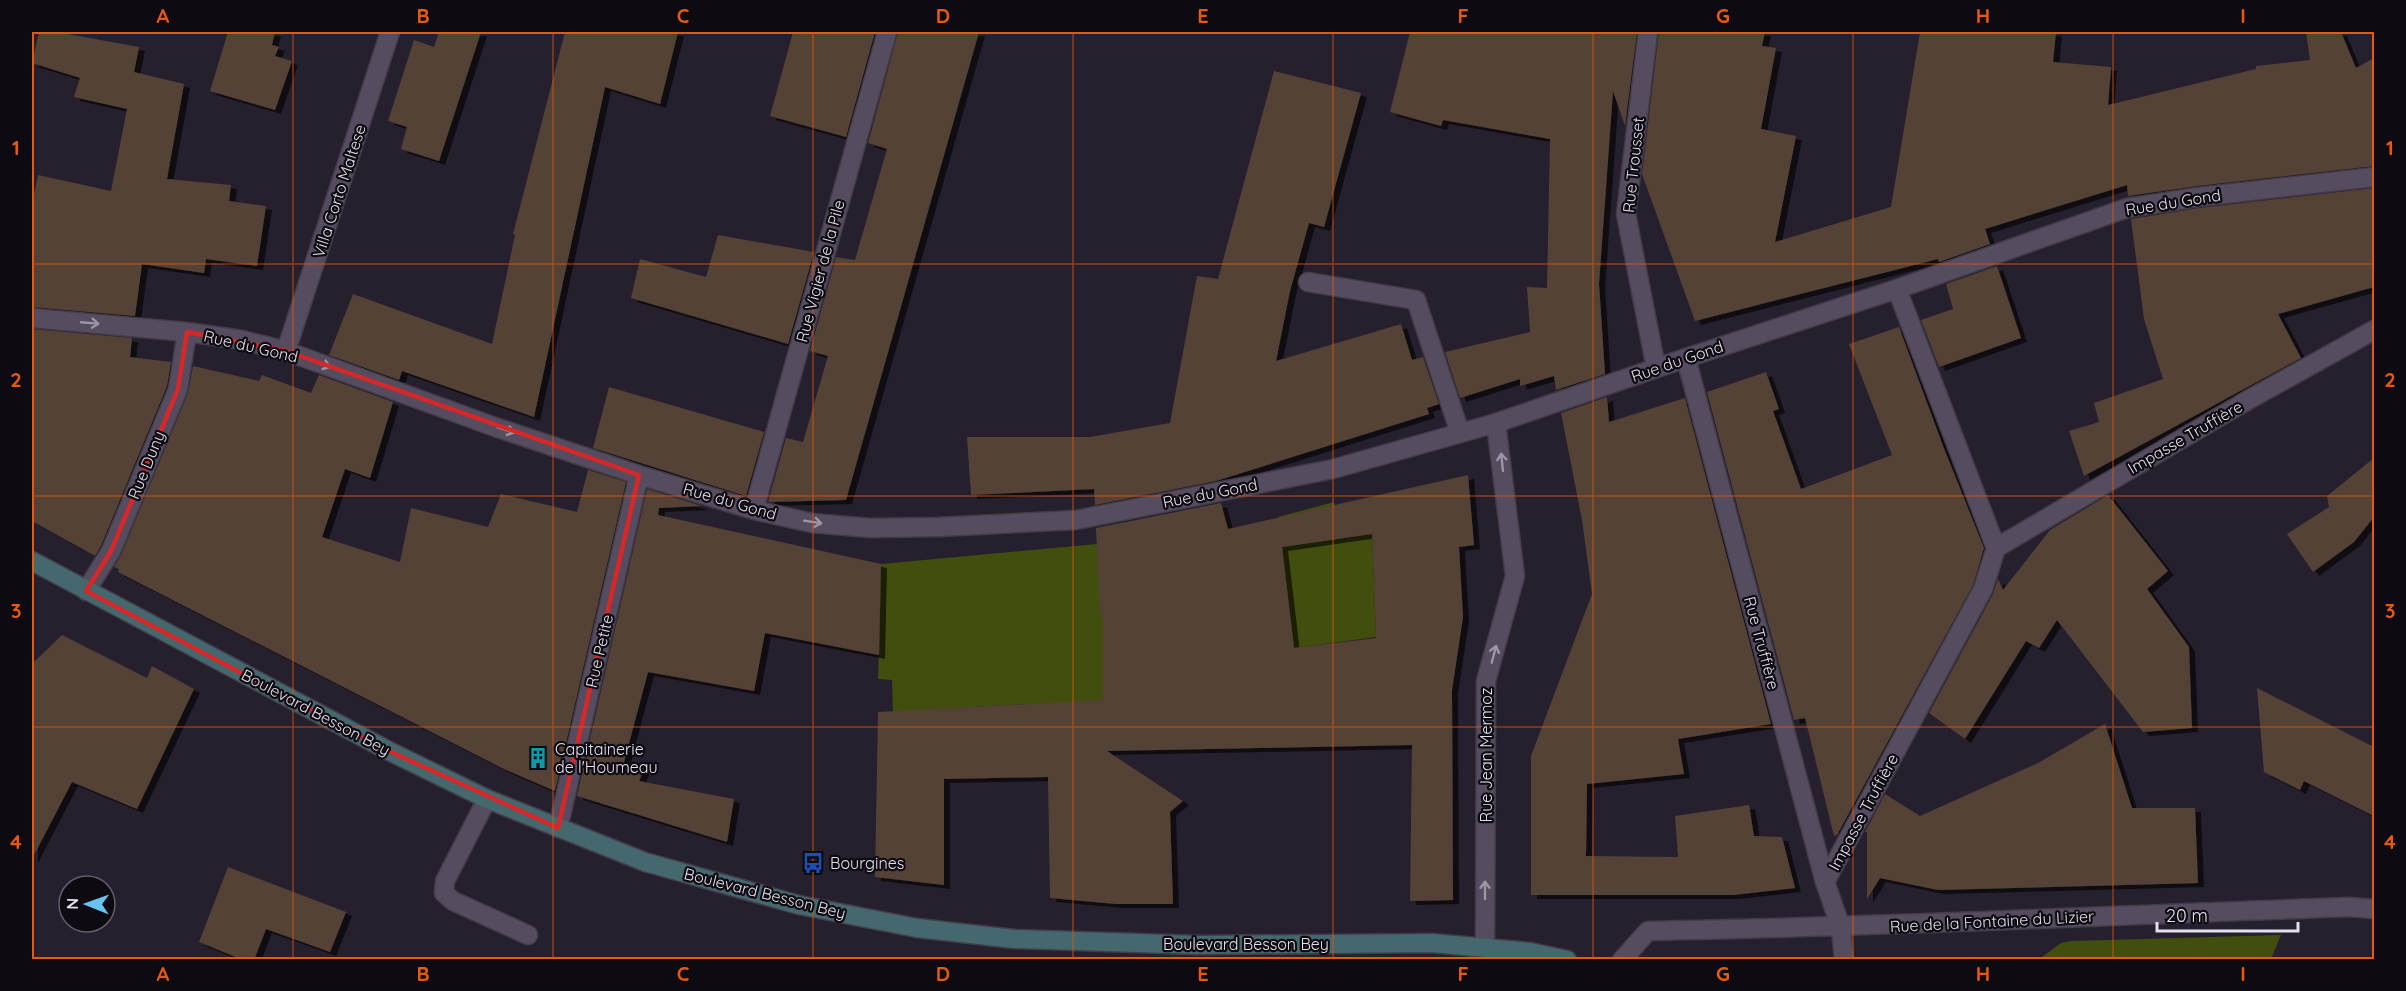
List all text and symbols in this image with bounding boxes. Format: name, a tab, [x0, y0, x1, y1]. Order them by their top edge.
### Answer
text: A	[157, 3, 170, 28]
text: B	[416, 3, 430, 28]
text: C	[677, 3, 690, 28]
text: D	[936, 3, 950, 28]
text: E	[1197, 3, 1209, 28]
text: F	[1457, 3, 1469, 28]
text: G	[1716, 3, 1730, 28]
text: H	[1976, 3, 1990, 28]
text: I	[2240, 3, 2246, 28]
street label: Rue Trousset	[1618, 116, 1648, 214]
street label: Villa Corto Maltese	[308, 122, 370, 260]
text: 1	[12, 135, 20, 160]
text: 1	[2386, 135, 2394, 160]
street label: Rue du Gond	[2124, 185, 2222, 219]
street label: Rue Vigier de la Pile	[791, 198, 849, 344]
one-way arrow	[79, 318, 99, 329]
street label: Rue du Gond	[202, 325, 300, 367]
street label: Rue du Gond	[1628, 336, 1726, 386]
one-way arrow	[312, 359, 331, 370]
text: 2	[10, 367, 22, 392]
text: 2	[2384, 367, 2396, 392]
street label: Impasse Truffière	[2124, 396, 2246, 478]
one-way arrow	[496, 426, 515, 437]
street label: Rue Duny	[123, 428, 169, 502]
one-way arrow	[1496, 453, 1507, 473]
street label: Rue du Gond	[1161, 474, 1259, 512]
street label: Rue du Gond	[681, 478, 779, 524]
one-way arrow	[802, 517, 822, 528]
street label: Rue Truffière	[1740, 594, 1784, 692]
text: 3	[11, 598, 21, 623]
text: 3	[2385, 598, 2395, 623]
street label: Rue Petite	[581, 612, 617, 690]
one-way arrow	[1489, 645, 1500, 664]
street label: Boulevard Besson Bey	[238, 664, 394, 760]
street label: Rue Jean Mermoz	[1476, 688, 1496, 822]
place label: Capitainerie de l'Houmeau	[555, 739, 658, 777]
building icon: Capitainerie de l'Houmeau	[526, 746, 550, 770]
street label: Impasse Truffière	[1824, 750, 1902, 874]
text: 4	[10, 829, 22, 854]
text: 4	[2384, 829, 2396, 854]
bus stop icon: Bourgines	[801, 851, 825, 875]
place label: Bourgines	[830, 853, 904, 873]
street label: Boulevard Besson Bey	[682, 863, 848, 923]
north arrow	[57, 874, 117, 934]
one-way arrow	[1479, 880, 1491, 900]
scale bar	[2157, 895, 2298, 933]
text: N	[62, 898, 82, 910]
text: 20 m	[2166, 904, 2208, 927]
street label: Rue de la Fontaine du Lizier	[1889, 906, 2095, 936]
street label: Boulevard Besson Bey	[1163, 934, 1329, 954]
text: A	[157, 961, 170, 986]
text: B	[416, 961, 430, 986]
text: C	[677, 961, 690, 986]
text: D	[936, 961, 950, 986]
text: E	[1197, 961, 1209, 986]
text: F	[1457, 961, 1469, 986]
text: G	[1716, 961, 1730, 986]
text: H	[1976, 961, 1990, 986]
text: I	[2240, 961, 2246, 986]

